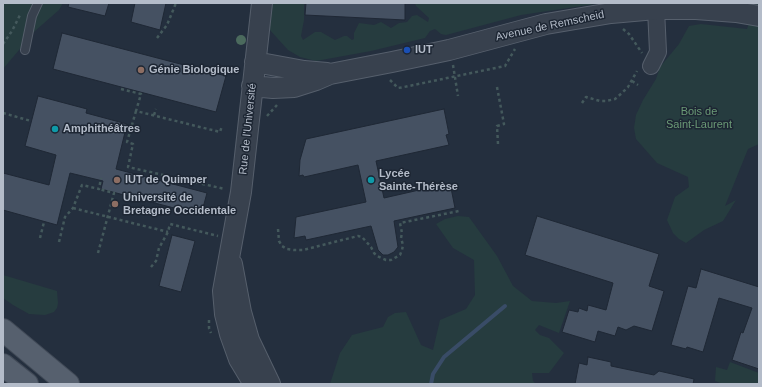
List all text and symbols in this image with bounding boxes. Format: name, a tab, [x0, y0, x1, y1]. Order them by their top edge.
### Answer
street label: Avenue de Remscheid	[495, 8, 605, 44]
place label: IUT	[415, 43, 433, 57]
marker: IUT	[402, 45, 412, 55]
place label: Génie Biologique	[149, 63, 239, 77]
marker: Génie Biologique	[136, 65, 146, 75]
street label: Rue de l'Université	[237, 83, 259, 175]
park label: Bois de Saint-Laurent	[666, 105, 732, 131]
place label: Amphithéâtres	[63, 122, 140, 136]
marker: Amphithéâtres	[50, 124, 60, 134]
place label: Lycée Sainte-Thérèse	[379, 167, 458, 193]
place label: IUT de Quimper	[125, 173, 207, 187]
marker: IUT de Quimper	[112, 175, 122, 185]
marker: Lycée Sainte-Thérèse	[366, 175, 376, 185]
place label: Université de Bretagne Occidentale	[123, 191, 236, 217]
marker: Université de Bretagne Occidentale	[110, 199, 120, 209]

